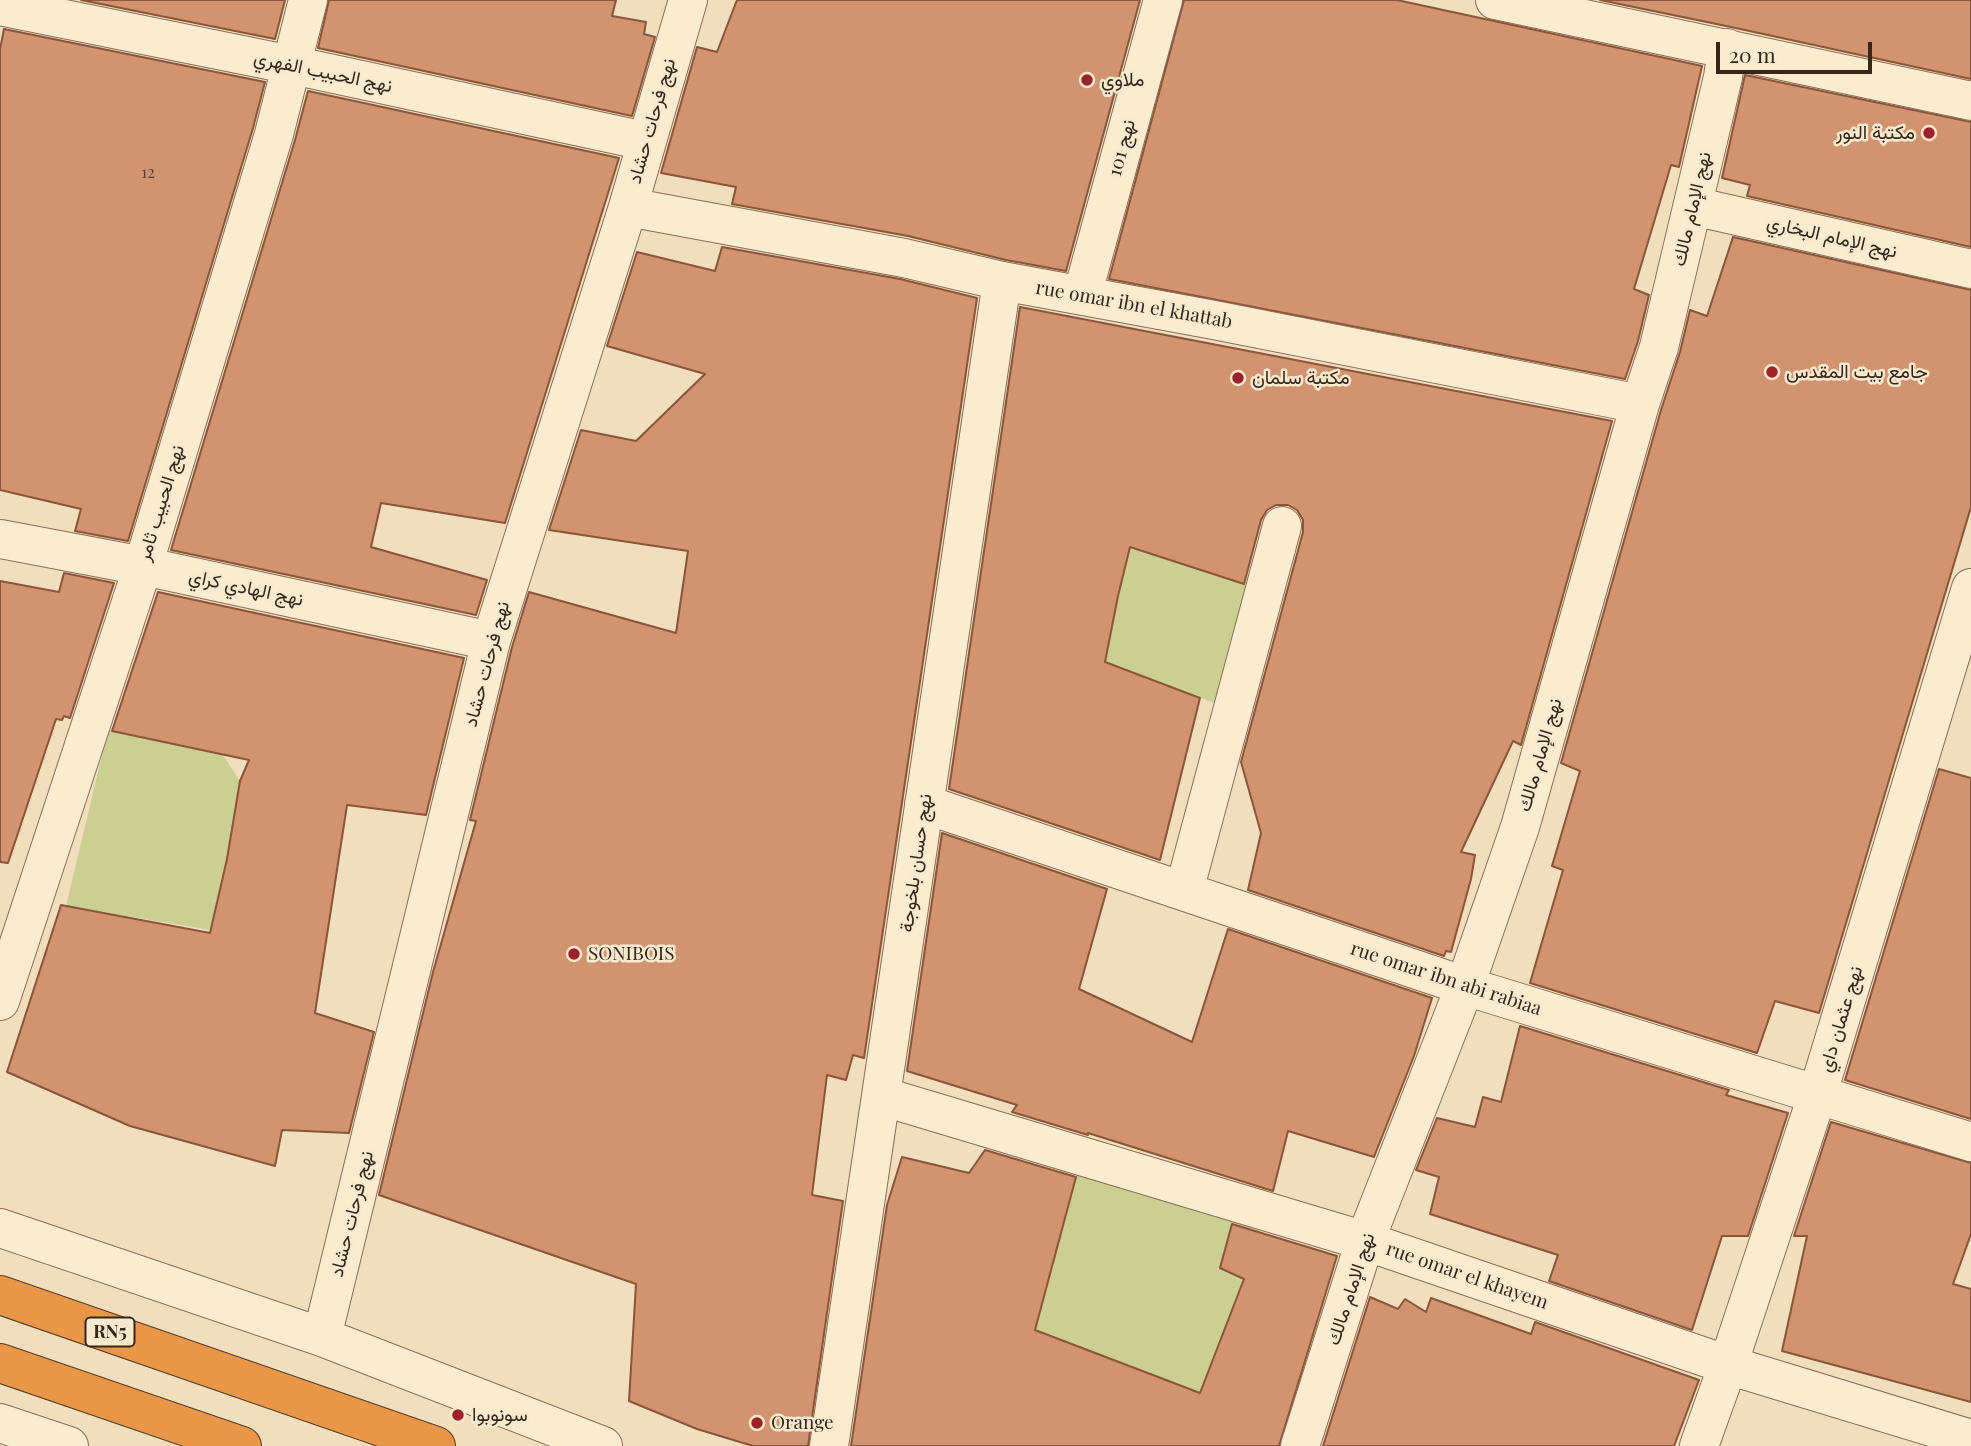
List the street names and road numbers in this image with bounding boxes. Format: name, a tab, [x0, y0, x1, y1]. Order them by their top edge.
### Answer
street label: نهج الحبيب الفهري	[252, 46, 394, 98]
street label: نهج فرحات حشاد	[623, 56, 681, 186]
street label: نهج 101	[1103, 117, 1141, 179]
street label: نهج الإمام مالك	[1668, 149, 1716, 269]
street label: نهج الإمام البخاري	[1764, 211, 1900, 263]
street label: rue omar ibn el khattab	[1034, 276, 1234, 334]
street label: نهج الحبيب ثامر	[133, 442, 189, 564]
street label: نهج الهادي كراي	[187, 565, 305, 611]
street label: نهج فرحات حشاد	[459, 599, 515, 729]
street label: نهج الإمام مالك	[1513, 696, 1567, 814]
street label: نهج حسان بلخوجة	[895, 792, 937, 934]
street label: rue omar ibn abi rabiaa	[1348, 937, 1544, 1021]
street label: نهج عثمان داي	[1814, 963, 1868, 1075]
street label: نهج فرحات حشاد	[325, 1149, 379, 1279]
street label: نهج الإمام مالك	[1322, 1230, 1380, 1348]
street label: rue omar el khayem	[1383, 1238, 1551, 1314]
road number: RN5	[86, 1317, 134, 1346]

